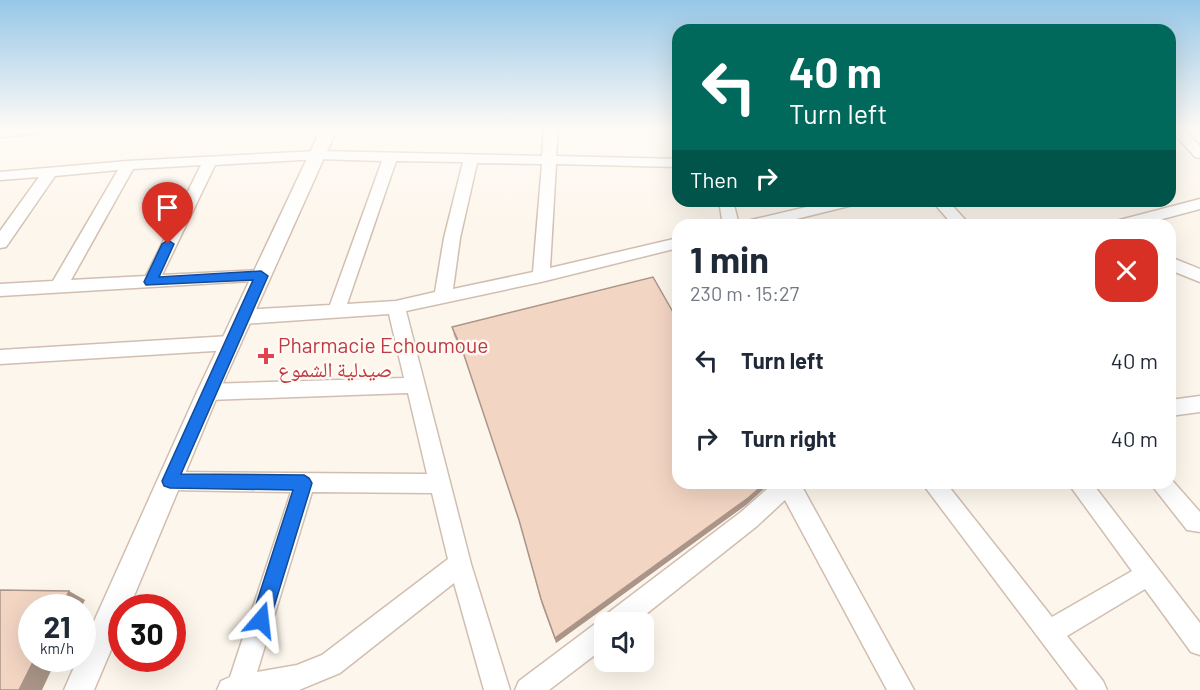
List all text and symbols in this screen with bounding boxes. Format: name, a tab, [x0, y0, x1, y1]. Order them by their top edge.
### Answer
text: 40 m	[789, 46, 882, 96]
icon: left	[690, 48, 768, 126]
text: Turn left	[789, 97, 887, 129]
icon: right	[750, 162, 783, 195]
text: Then	[690, 166, 738, 192]
pin	[142, 182, 193, 244]
icon: arrive	[151, 191, 184, 224]
text: 1 min	[690, 237, 769, 280]
button: close	[1095, 239, 1158, 302]
text: 230 m · 15:27	[690, 281, 799, 305]
place label: Pharmacie Echoumoue صيدلية الشموع	[278, 332, 489, 383]
icon: left	[690, 344, 723, 377]
text: Turn left	[741, 347, 824, 373]
text: 40 m	[1111, 347, 1158, 373]
marker: Pharmacie Echoumoue صيدلية الشموع	[259, 349, 273, 363]
icon: right	[690, 422, 723, 455]
text: Turn right	[741, 425, 836, 451]
text: 40 m	[1111, 425, 1158, 451]
position arrow	[229, 588, 293, 652]
speed limit sign: 30	[108, 594, 186, 672]
text: 21	[43, 608, 71, 644]
map controls	[594, 612, 654, 672]
button: sound	[594, 612, 654, 672]
text: km/h	[40, 639, 74, 657]

